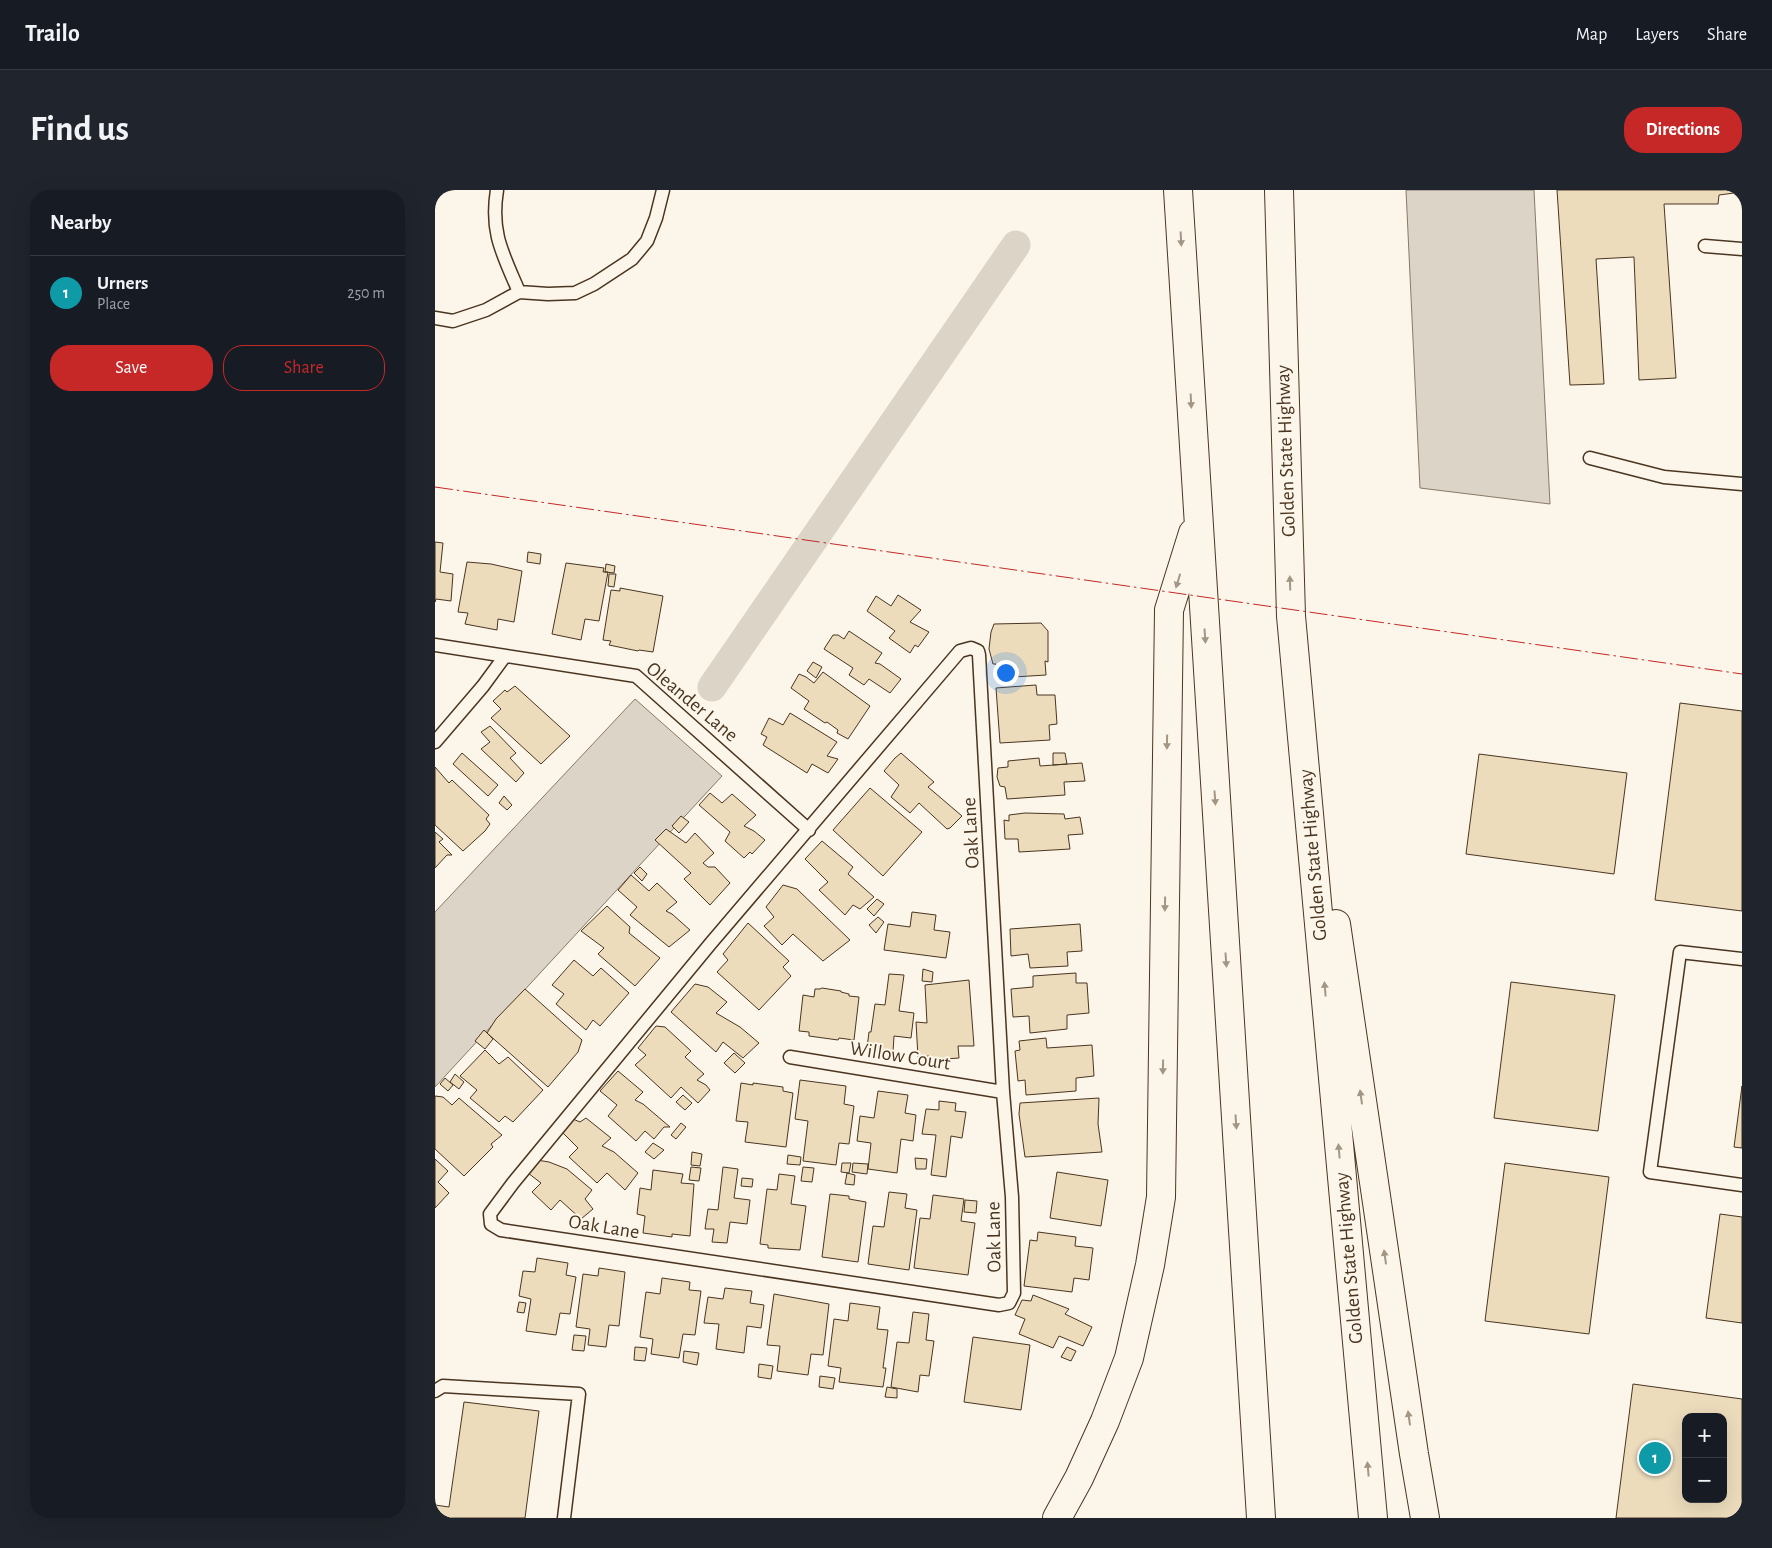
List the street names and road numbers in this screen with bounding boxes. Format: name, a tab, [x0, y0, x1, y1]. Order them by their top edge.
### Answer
street label: Golden State Highway	[1273, 364, 1299, 537]
street label: Oleander Lane	[642, 658, 742, 746]
street label: Golden State Highway	[1295, 768, 1330, 942]
street label: Oak Lane	[959, 797, 983, 869]
street label: Willow Court	[848, 1038, 952, 1074]
street label: Golden State Highway	[1331, 1171, 1366, 1345]
street label: Oak Lane	[983, 1201, 1005, 1273]
street label: Oak Lane	[567, 1212, 641, 1242]

